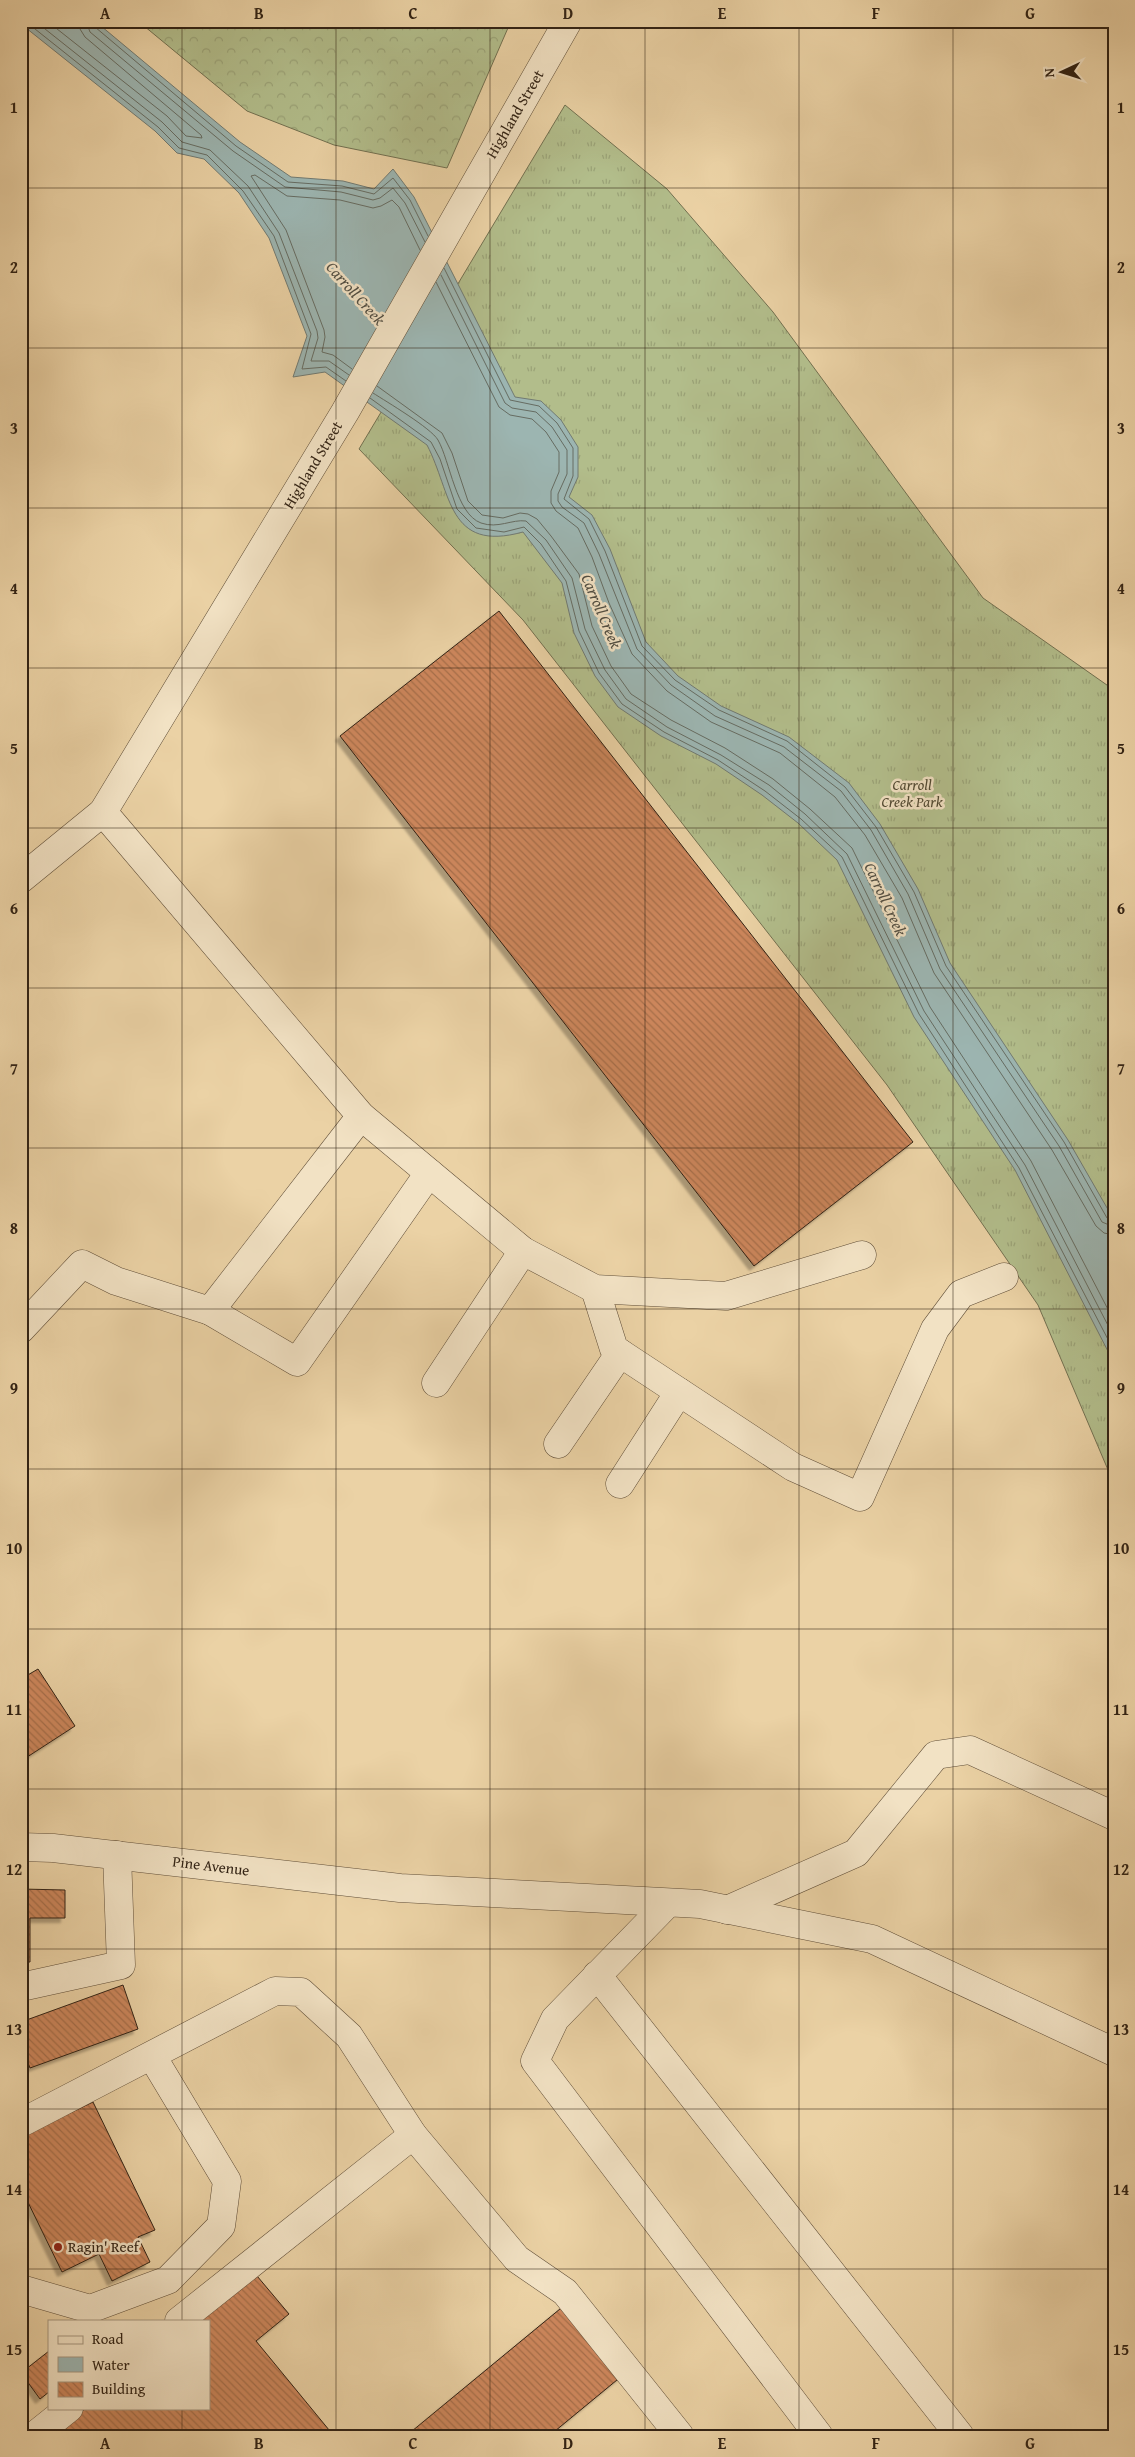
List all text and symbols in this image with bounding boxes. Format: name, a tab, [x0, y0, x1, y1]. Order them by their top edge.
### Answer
text: A	[100, 1, 111, 25]
text: B	[254, 1, 264, 25]
text: C	[408, 1, 418, 25]
text: D	[563, 1, 573, 25]
text: E	[718, 1, 727, 25]
text: F	[872, 1, 880, 25]
text: G	[1025, 1, 1035, 25]
north arrow	[1038, 48, 1088, 98]
street label: Highland Street	[481, 65, 549, 162]
text: N	[1039, 67, 1059, 78]
text: 1	[10, 95, 18, 119]
text: 1	[1117, 95, 1125, 119]
text: 2	[10, 255, 18, 279]
text: 2	[1117, 255, 1125, 279]
water label: Carroll Creek	[321, 256, 392, 331]
text: 3	[10, 416, 18, 440]
street label: Highland Street	[278, 416, 347, 513]
text: 3	[1117, 416, 1125, 440]
water label: Carroll Creek	[576, 570, 629, 653]
text: 4	[10, 576, 18, 600]
text: 4	[1117, 576, 1125, 600]
text: 5	[10, 736, 18, 760]
text: 5	[1117, 736, 1125, 760]
park label: Carroll Creek Park	[881, 774, 943, 812]
water label: Carroll Creek	[859, 858, 914, 940]
text: 6	[10, 896, 18, 920]
text: 6	[1117, 896, 1125, 920]
text: 7	[10, 1056, 18, 1080]
text: 7	[1117, 1056, 1125, 1080]
text: 8	[10, 1216, 18, 1240]
text: 8	[1117, 1216, 1125, 1240]
text: 9	[10, 1376, 18, 1400]
text: 9	[1117, 1376, 1125, 1400]
text: 10	[6, 1536, 22, 1560]
text: 10	[1113, 1536, 1129, 1560]
text: 11	[6, 1697, 22, 1721]
text: 11	[1113, 1697, 1129, 1721]
street label: Pine Avenue	[171, 1850, 251, 1881]
text: 12	[6, 1857, 22, 1881]
text: 12	[1113, 1857, 1129, 1881]
text: 13	[6, 2017, 22, 2041]
text: 13	[1113, 2017, 1129, 2041]
text: 14	[6, 2177, 22, 2201]
text: 14	[1113, 2177, 1129, 2201]
place label: Ragin' Reef	[68, 2236, 141, 2257]
marker: Ragin' Reef	[52, 2241, 64, 2253]
legend	[48, 2320, 210, 2410]
text: Road	[92, 2328, 123, 2349]
text: 15	[6, 2337, 22, 2361]
text: 15	[1113, 2337, 1129, 2361]
text: Water	[92, 2354, 130, 2375]
text: Building	[92, 2378, 146, 2399]
text: A	[100, 2431, 111, 2455]
text: B	[254, 2431, 264, 2455]
text: C	[408, 2431, 418, 2455]
text: D	[563, 2431, 573, 2455]
text: E	[718, 2431, 727, 2455]
text: F	[872, 2431, 880, 2455]
text: G	[1025, 2431, 1035, 2455]

